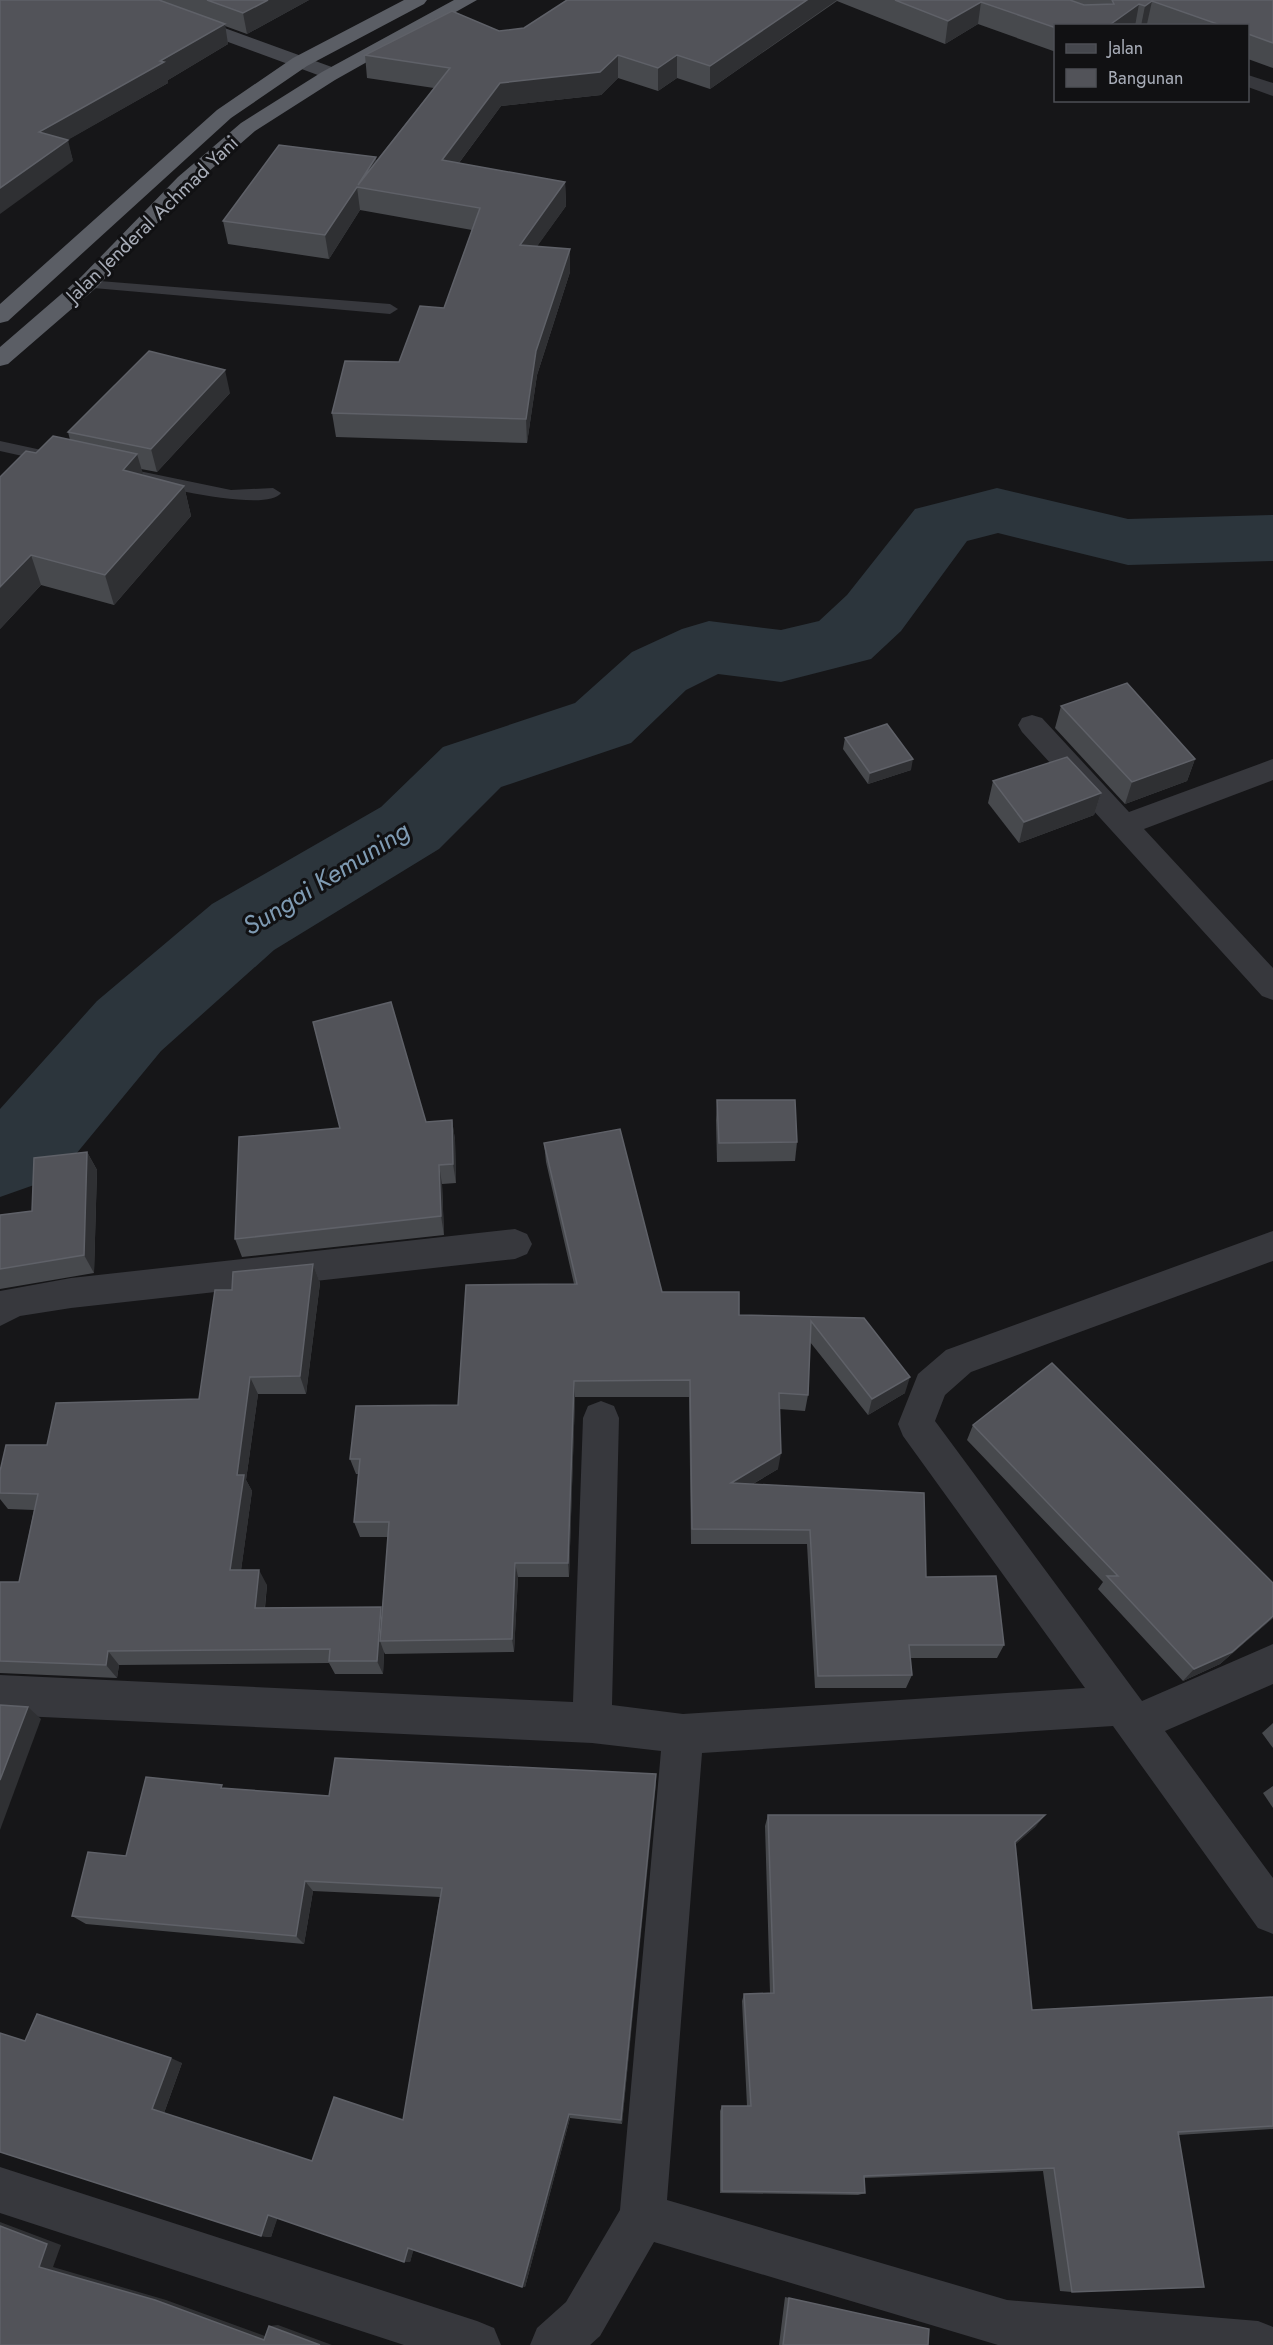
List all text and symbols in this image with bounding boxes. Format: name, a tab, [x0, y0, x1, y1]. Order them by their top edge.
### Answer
legend	[1054, 24, 1249, 102]
text: Jalan	[1106, 35, 1143, 61]
text: Bangunan	[1108, 65, 1183, 91]
street label: Jalan Jenderal Achmad Yani	[57, 129, 245, 312]
water label: Sungai Kemuning	[235, 811, 417, 945]

